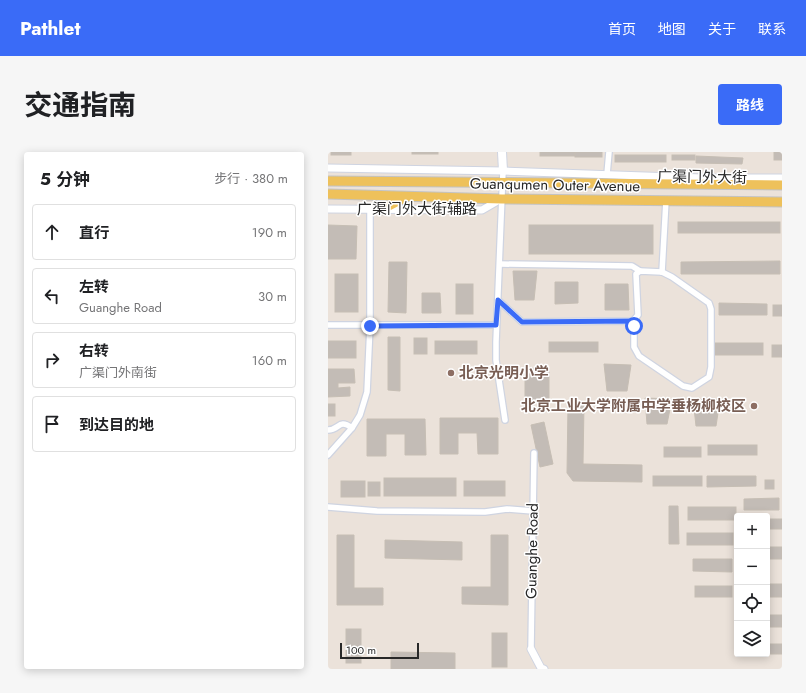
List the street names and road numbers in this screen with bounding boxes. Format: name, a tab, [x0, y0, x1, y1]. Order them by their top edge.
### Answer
street label: 广渠门外大街	[657, 165, 747, 189]
street label: Guanqumen Outer Avenue	[470, 173, 641, 197]
street label: 广渠门外大街辅路	[357, 198, 477, 220]
street label: Guanghe Road	[520, 503, 544, 599]

